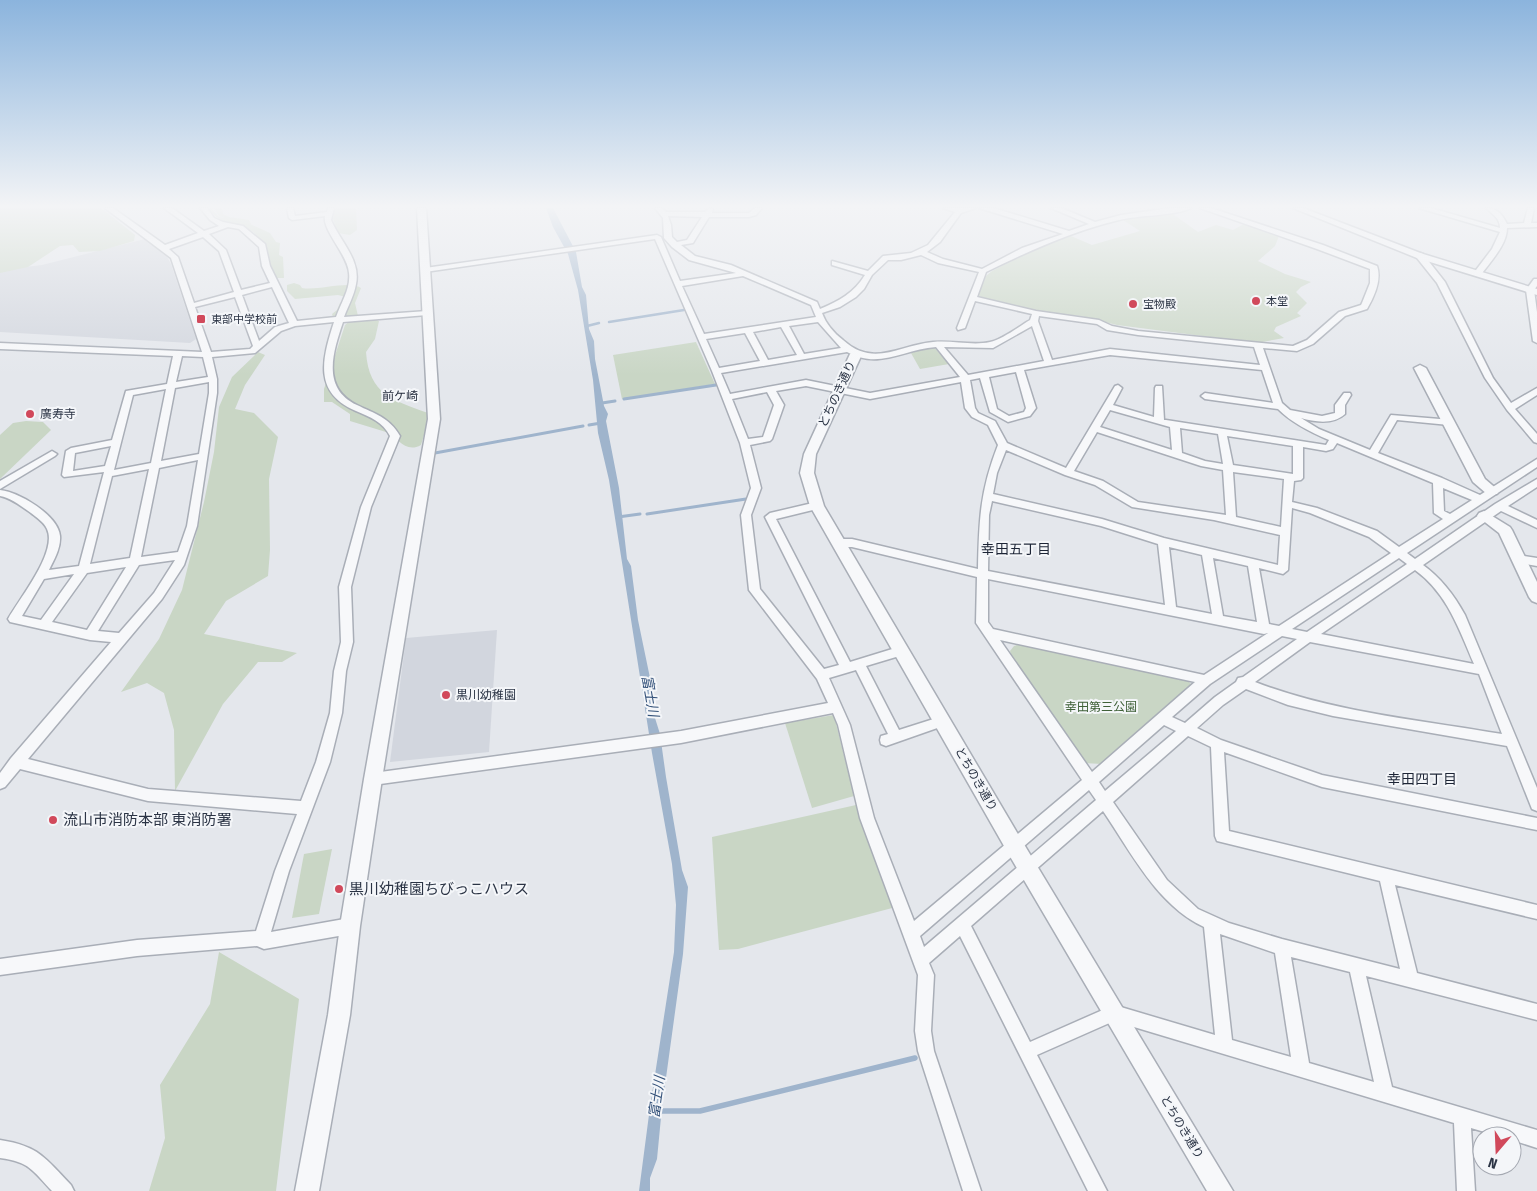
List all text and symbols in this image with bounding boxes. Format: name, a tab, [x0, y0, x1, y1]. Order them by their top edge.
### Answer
marker: 本堂	[1250, 295, 1262, 307]
place label: 本堂	[1266, 295, 1288, 308]
marker: 宝物殿	[1127, 298, 1139, 310]
place label: 宝物殿	[1143, 298, 1176, 311]
marker: 東部中学校前	[195, 313, 207, 325]
place label: 東部中学校前	[211, 313, 277, 326]
street label: とちのき通り	[816, 359, 858, 429]
district label: 前ケ崎	[382, 389, 418, 403]
place label: 廣寿寺	[40, 407, 76, 421]
marker: 廣寿寺	[24, 408, 36, 420]
district label: 幸田五丁目	[981, 541, 1051, 558]
water label: 富士川	[638, 674, 662, 720]
place label: 黒川幼稚園	[456, 688, 516, 702]
marker: 黒川幼稚園	[440, 689, 452, 701]
park label: 幸田第三公園	[1065, 700, 1137, 714]
street label: とちのき通り	[952, 744, 1000, 814]
district label: 幸田四丁目	[1387, 771, 1457, 788]
place label: 流山市消防本部 東消防署	[63, 811, 232, 829]
marker: 流山市消防本部 東消防署	[47, 814, 59, 826]
place label: 黒川幼稚園ちびっこハウス	[349, 880, 529, 898]
marker: 黒川幼稚園ちびっこハウス	[333, 883, 345, 895]
water label: 富士川	[646, 1073, 669, 1119]
street label: とちのき通り	[1158, 1093, 1206, 1161]
north arrow	[1472, 1126, 1522, 1176]
text: N	[1486, 1153, 1500, 1172]

